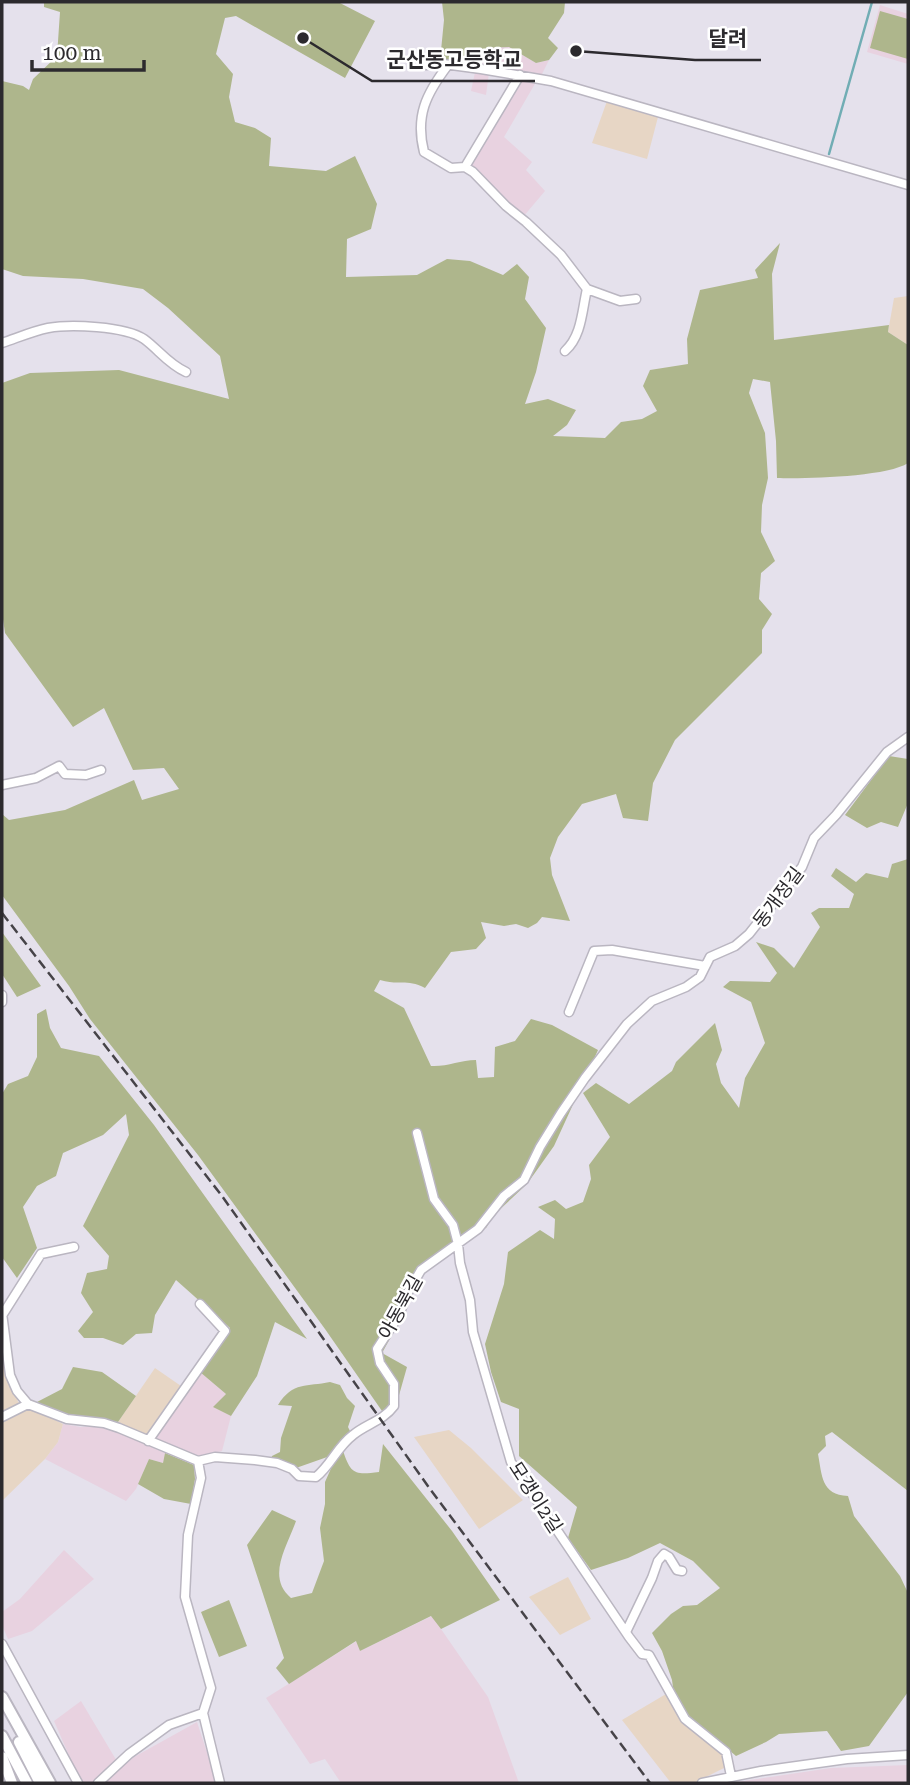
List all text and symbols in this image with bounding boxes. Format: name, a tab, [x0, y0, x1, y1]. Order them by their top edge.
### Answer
callout: 달려	[695, 18, 761, 60]
text: 달려	[709, 27, 747, 51]
scale bar	[32, 28, 144, 72]
callout: 군산동고등학교	[372, 39, 535, 81]
text: 100 m	[42, 41, 102, 65]
text: 군산동고등학교	[386, 48, 522, 72]
street label: 동개정길	[748, 862, 809, 932]
street label: 아동북길	[373, 1271, 427, 1343]
street label: 모갱이2길	[504, 1457, 567, 1537]

